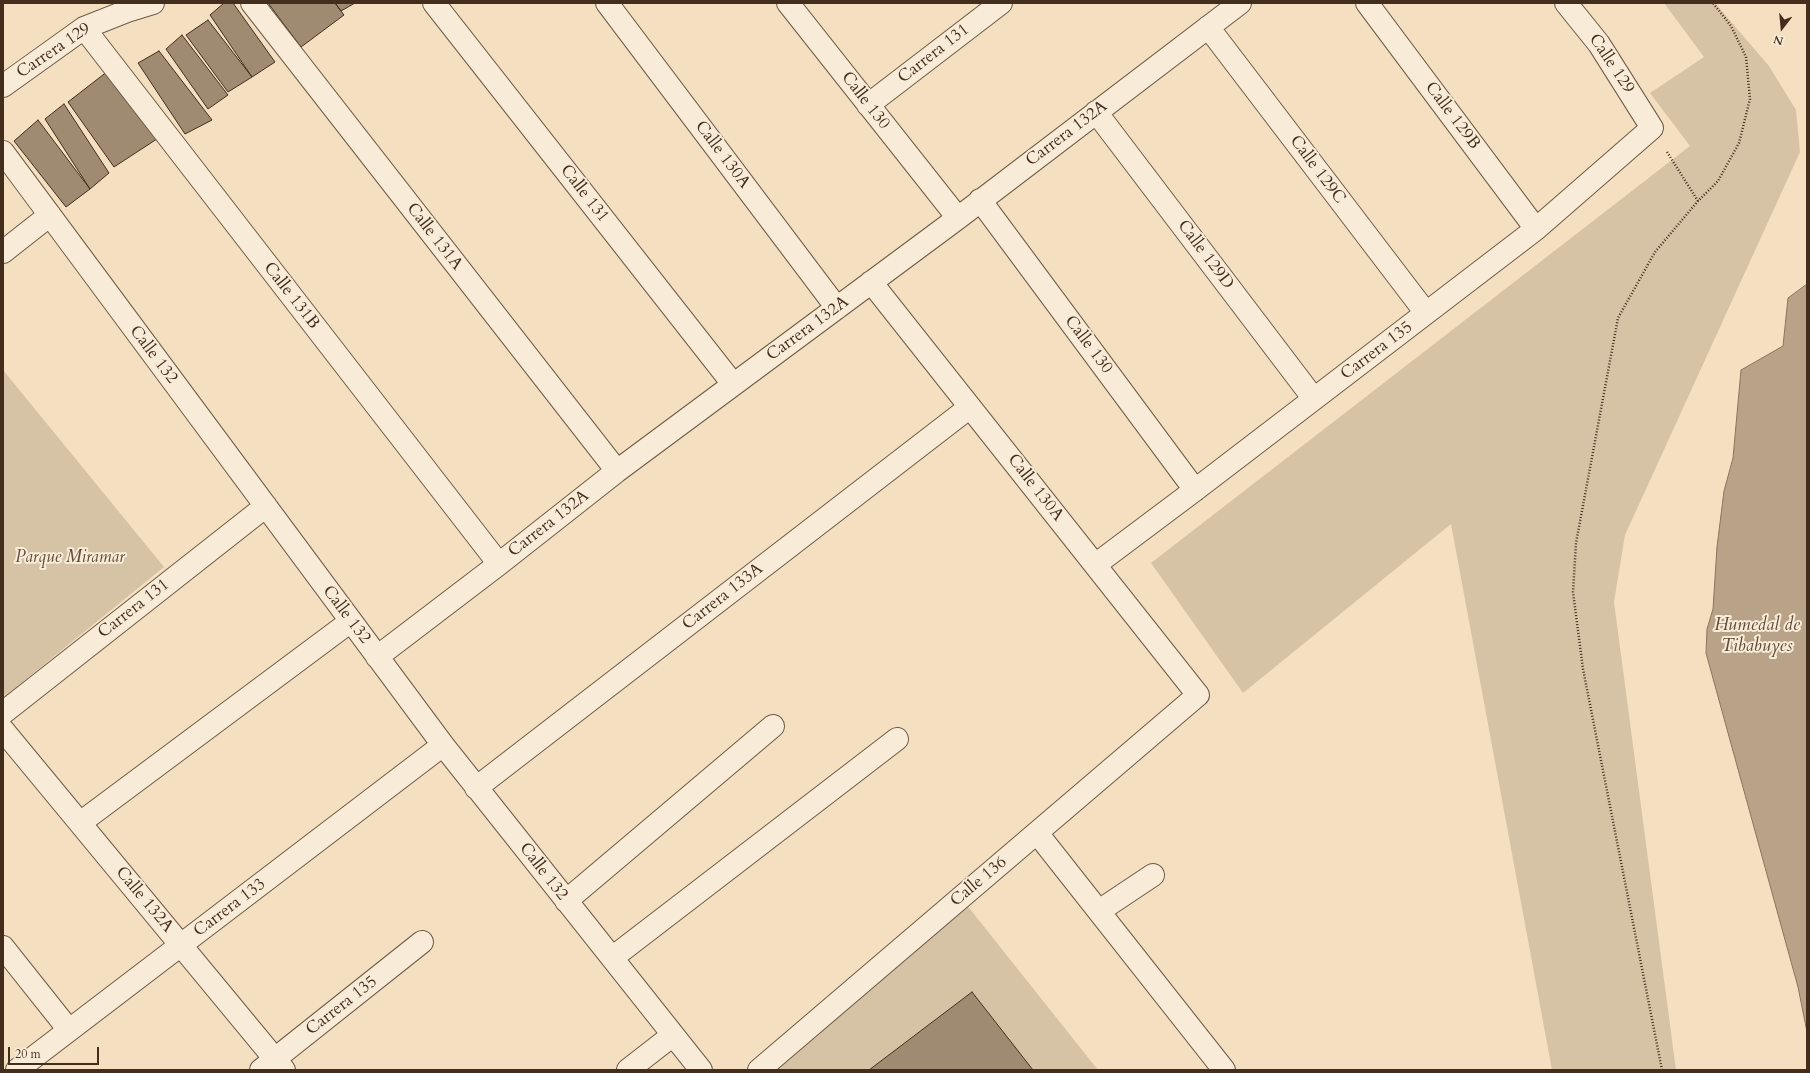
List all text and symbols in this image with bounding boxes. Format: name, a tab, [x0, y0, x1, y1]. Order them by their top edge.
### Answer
north arrow	[1762, 8, 1802, 48]
street label: Carrera 129	[13, 19, 95, 83]
street label: Carrera 131	[894, 20, 974, 88]
street label: Calle 129	[1584, 30, 1638, 98]
text: N	[1772, 31, 1785, 49]
street label: Calle 130	[836, 68, 894, 134]
street label: Calle 129B	[1420, 78, 1484, 154]
street label: Carrera 132A	[1022, 97, 1112, 171]
street label: Calle 130A	[690, 117, 754, 193]
street label: Calle 129C	[1285, 132, 1349, 208]
street label: Calle 131	[555, 161, 613, 227]
street label: Calle 131A	[401, 199, 467, 275]
street label: Calle 129D	[1172, 216, 1238, 294]
street label: Calle 131B	[259, 259, 323, 333]
street label: Carrera 132A	[763, 292, 853, 366]
street label: Calle 130	[1060, 312, 1116, 378]
street label: Carrera 135	[1337, 317, 1417, 385]
street label: Calle 132	[125, 322, 181, 388]
street label: Calle 130A	[1002, 450, 1068, 526]
street label: Carrera 132A	[505, 486, 593, 562]
park label: Parque Miramar	[15, 548, 125, 568]
street label: Carrera 133A	[679, 559, 767, 635]
street label: Carrera 131	[94, 575, 174, 643]
street label: Calle 132	[318, 582, 374, 648]
water label: Humedal de Tibabuyes	[1714, 615, 1800, 658]
street label: Calle 132	[514, 839, 572, 905]
street label: Calle 136	[947, 853, 1011, 911]
street label: Calle 132A	[111, 863, 177, 937]
street label: Carrera 133	[190, 874, 270, 942]
street label: Carrera 135	[302, 972, 382, 1040]
scale bar	[10, 1039, 101, 1065]
text: 20 m	[15, 1046, 41, 1062]

